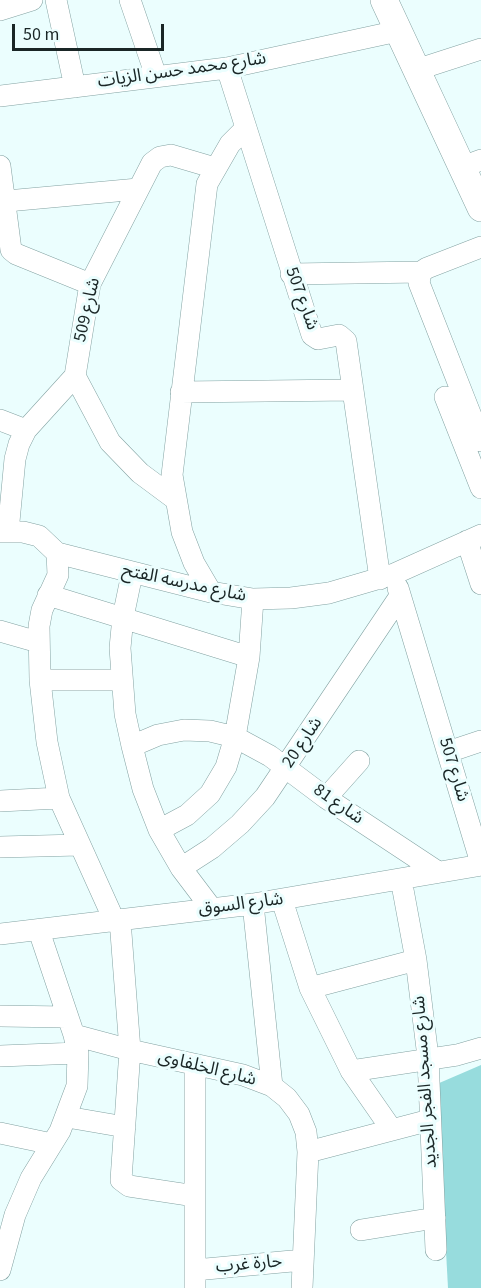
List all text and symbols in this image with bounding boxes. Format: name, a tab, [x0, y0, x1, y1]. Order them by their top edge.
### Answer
scale bar	[15, 12, 166, 50]
text: 50 m	[23, 22, 59, 47]
street label: شارع محمد حسن الزيات	[96, 48, 268, 94]
street label: شارع 507	[280, 265, 322, 333]
street label: شارع 509	[70, 276, 106, 344]
street label: شارع مدرسه الفتح	[120, 560, 248, 608]
street label: شارع 20	[278, 714, 328, 772]
street label: شارع 507	[433, 736, 473, 804]
street label: شارع 81	[309, 780, 367, 830]
street label: شارع السوق	[197, 889, 285, 921]
street label: شارع مسجد الفجر الجديد	[409, 995, 443, 1169]
street label: شارع الخلفاوى	[156, 1046, 258, 1092]
street label: حارة غرب	[215, 1251, 283, 1279]

